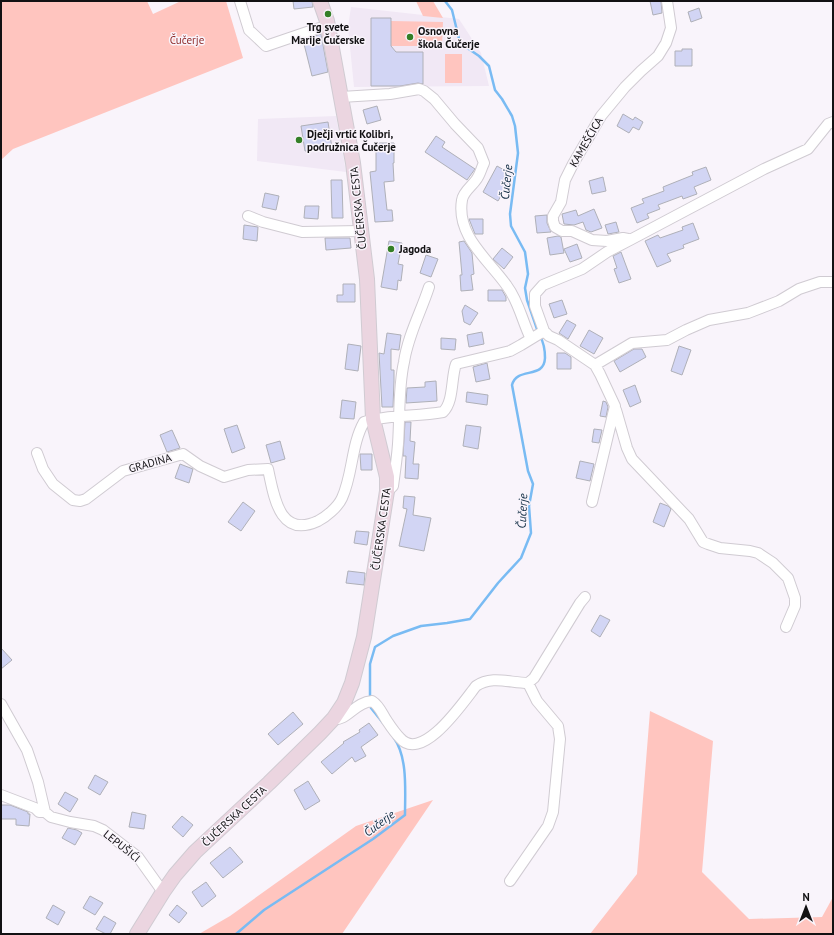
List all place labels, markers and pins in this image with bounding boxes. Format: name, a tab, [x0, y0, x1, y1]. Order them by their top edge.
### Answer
marker: Trg svete Marije Čučerske	[323, 9, 333, 19]
place label: Trg svete Marije Čučerske	[291, 20, 365, 47]
place label: Osnovna škola Čučerje	[418, 24, 480, 51]
marker: Osnovna škola Čučerje	[405, 32, 415, 42]
place label: Dječji vrtić Kolibri, podružnica Čučerje	[307, 127, 396, 154]
marker: Dječji vrtić Kolibri, podružnica Čučerje	[294, 135, 304, 145]
place label: Jagoda	[398, 242, 431, 256]
marker: Jagoda	[386, 244, 396, 254]

